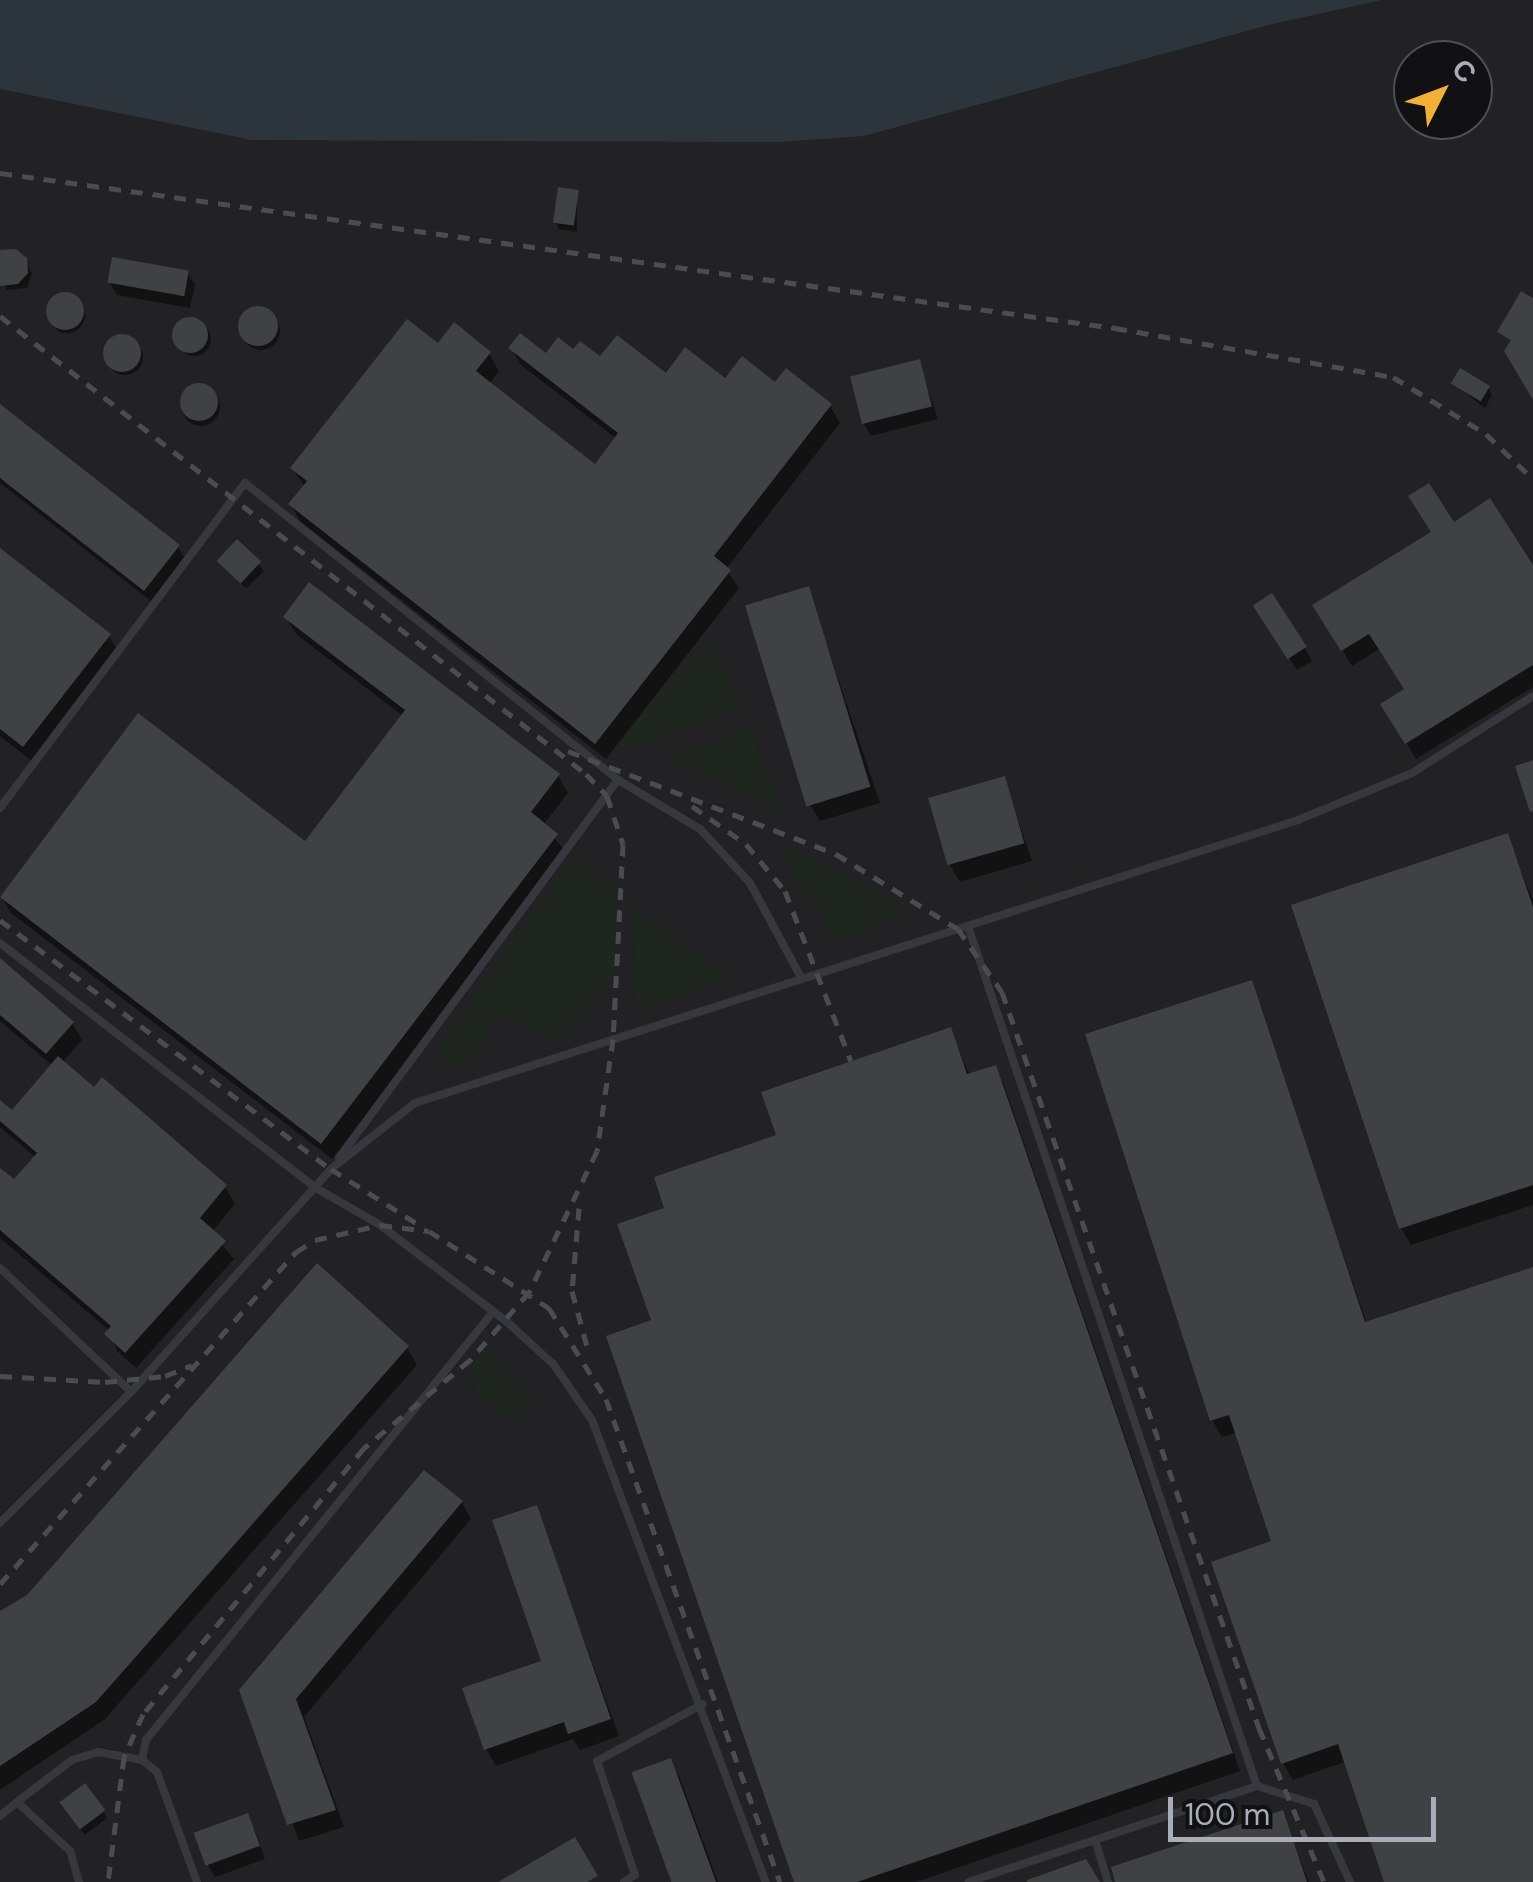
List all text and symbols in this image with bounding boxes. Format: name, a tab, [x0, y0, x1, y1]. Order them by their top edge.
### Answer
north arrow	[1393, 40, 1493, 140]
text: С	[1444, 51, 1485, 91]
scale bar	[1173, 1777, 1440, 1839]
text: 100 m	[1185, 1795, 1270, 1834]

